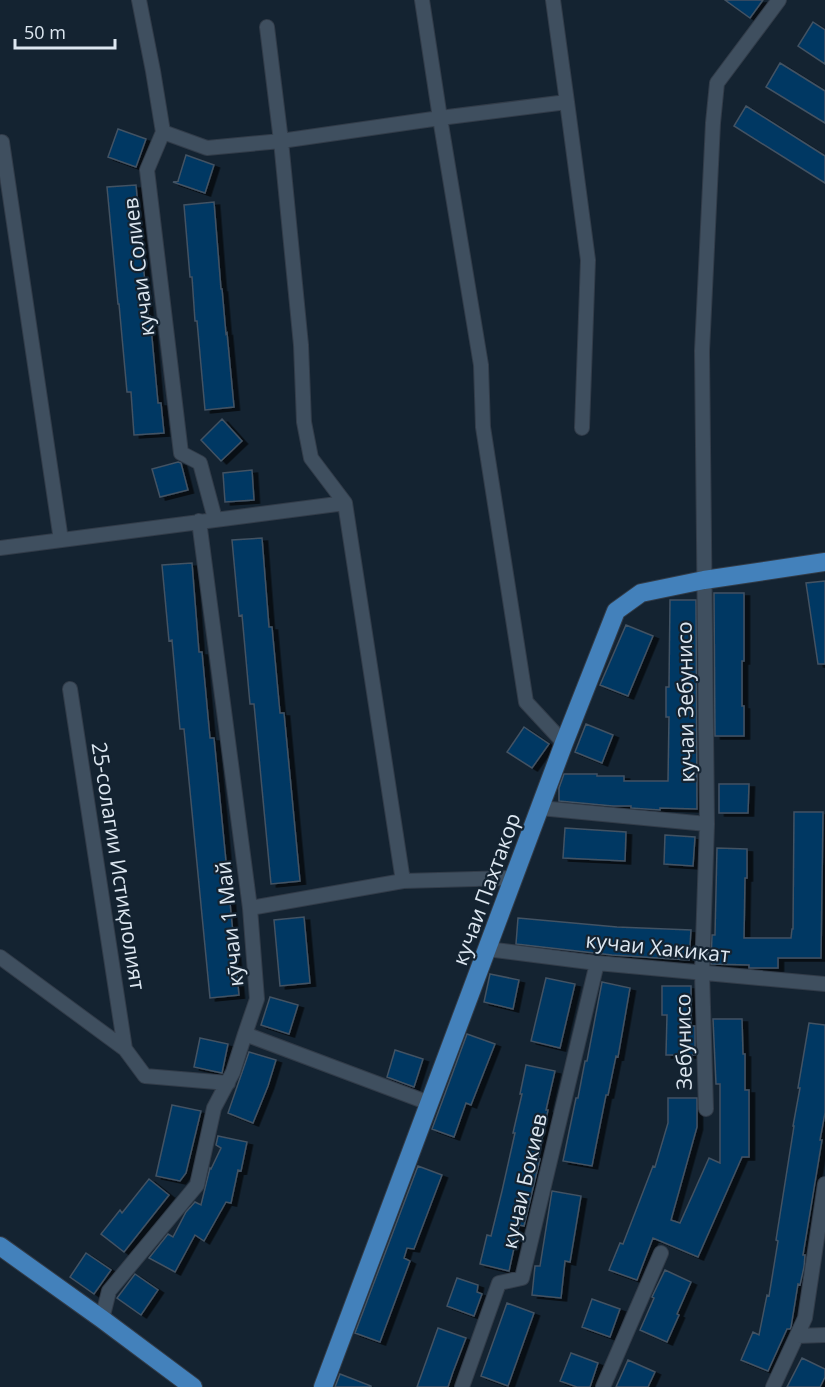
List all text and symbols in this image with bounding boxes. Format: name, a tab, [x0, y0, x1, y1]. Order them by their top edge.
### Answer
scale bar	[15, 12, 116, 50]
text: 50 m	[24, 20, 66, 44]
street label: кучаи Солиев	[116, 196, 160, 338]
street label: кучаи Зебунисо	[670, 621, 700, 783]
street label: 25-солагии Истиқлолият	[86, 740, 152, 992]
street label: кучаи Пахтакор	[445, 809, 527, 969]
street label: кӯчаи 1 Май	[208, 860, 250, 988]
street label: кучаи Хакикат	[584, 925, 732, 969]
street label: Зебунисо	[668, 994, 698, 1090]
street label: кучаи Бокиев	[495, 1111, 553, 1251]

